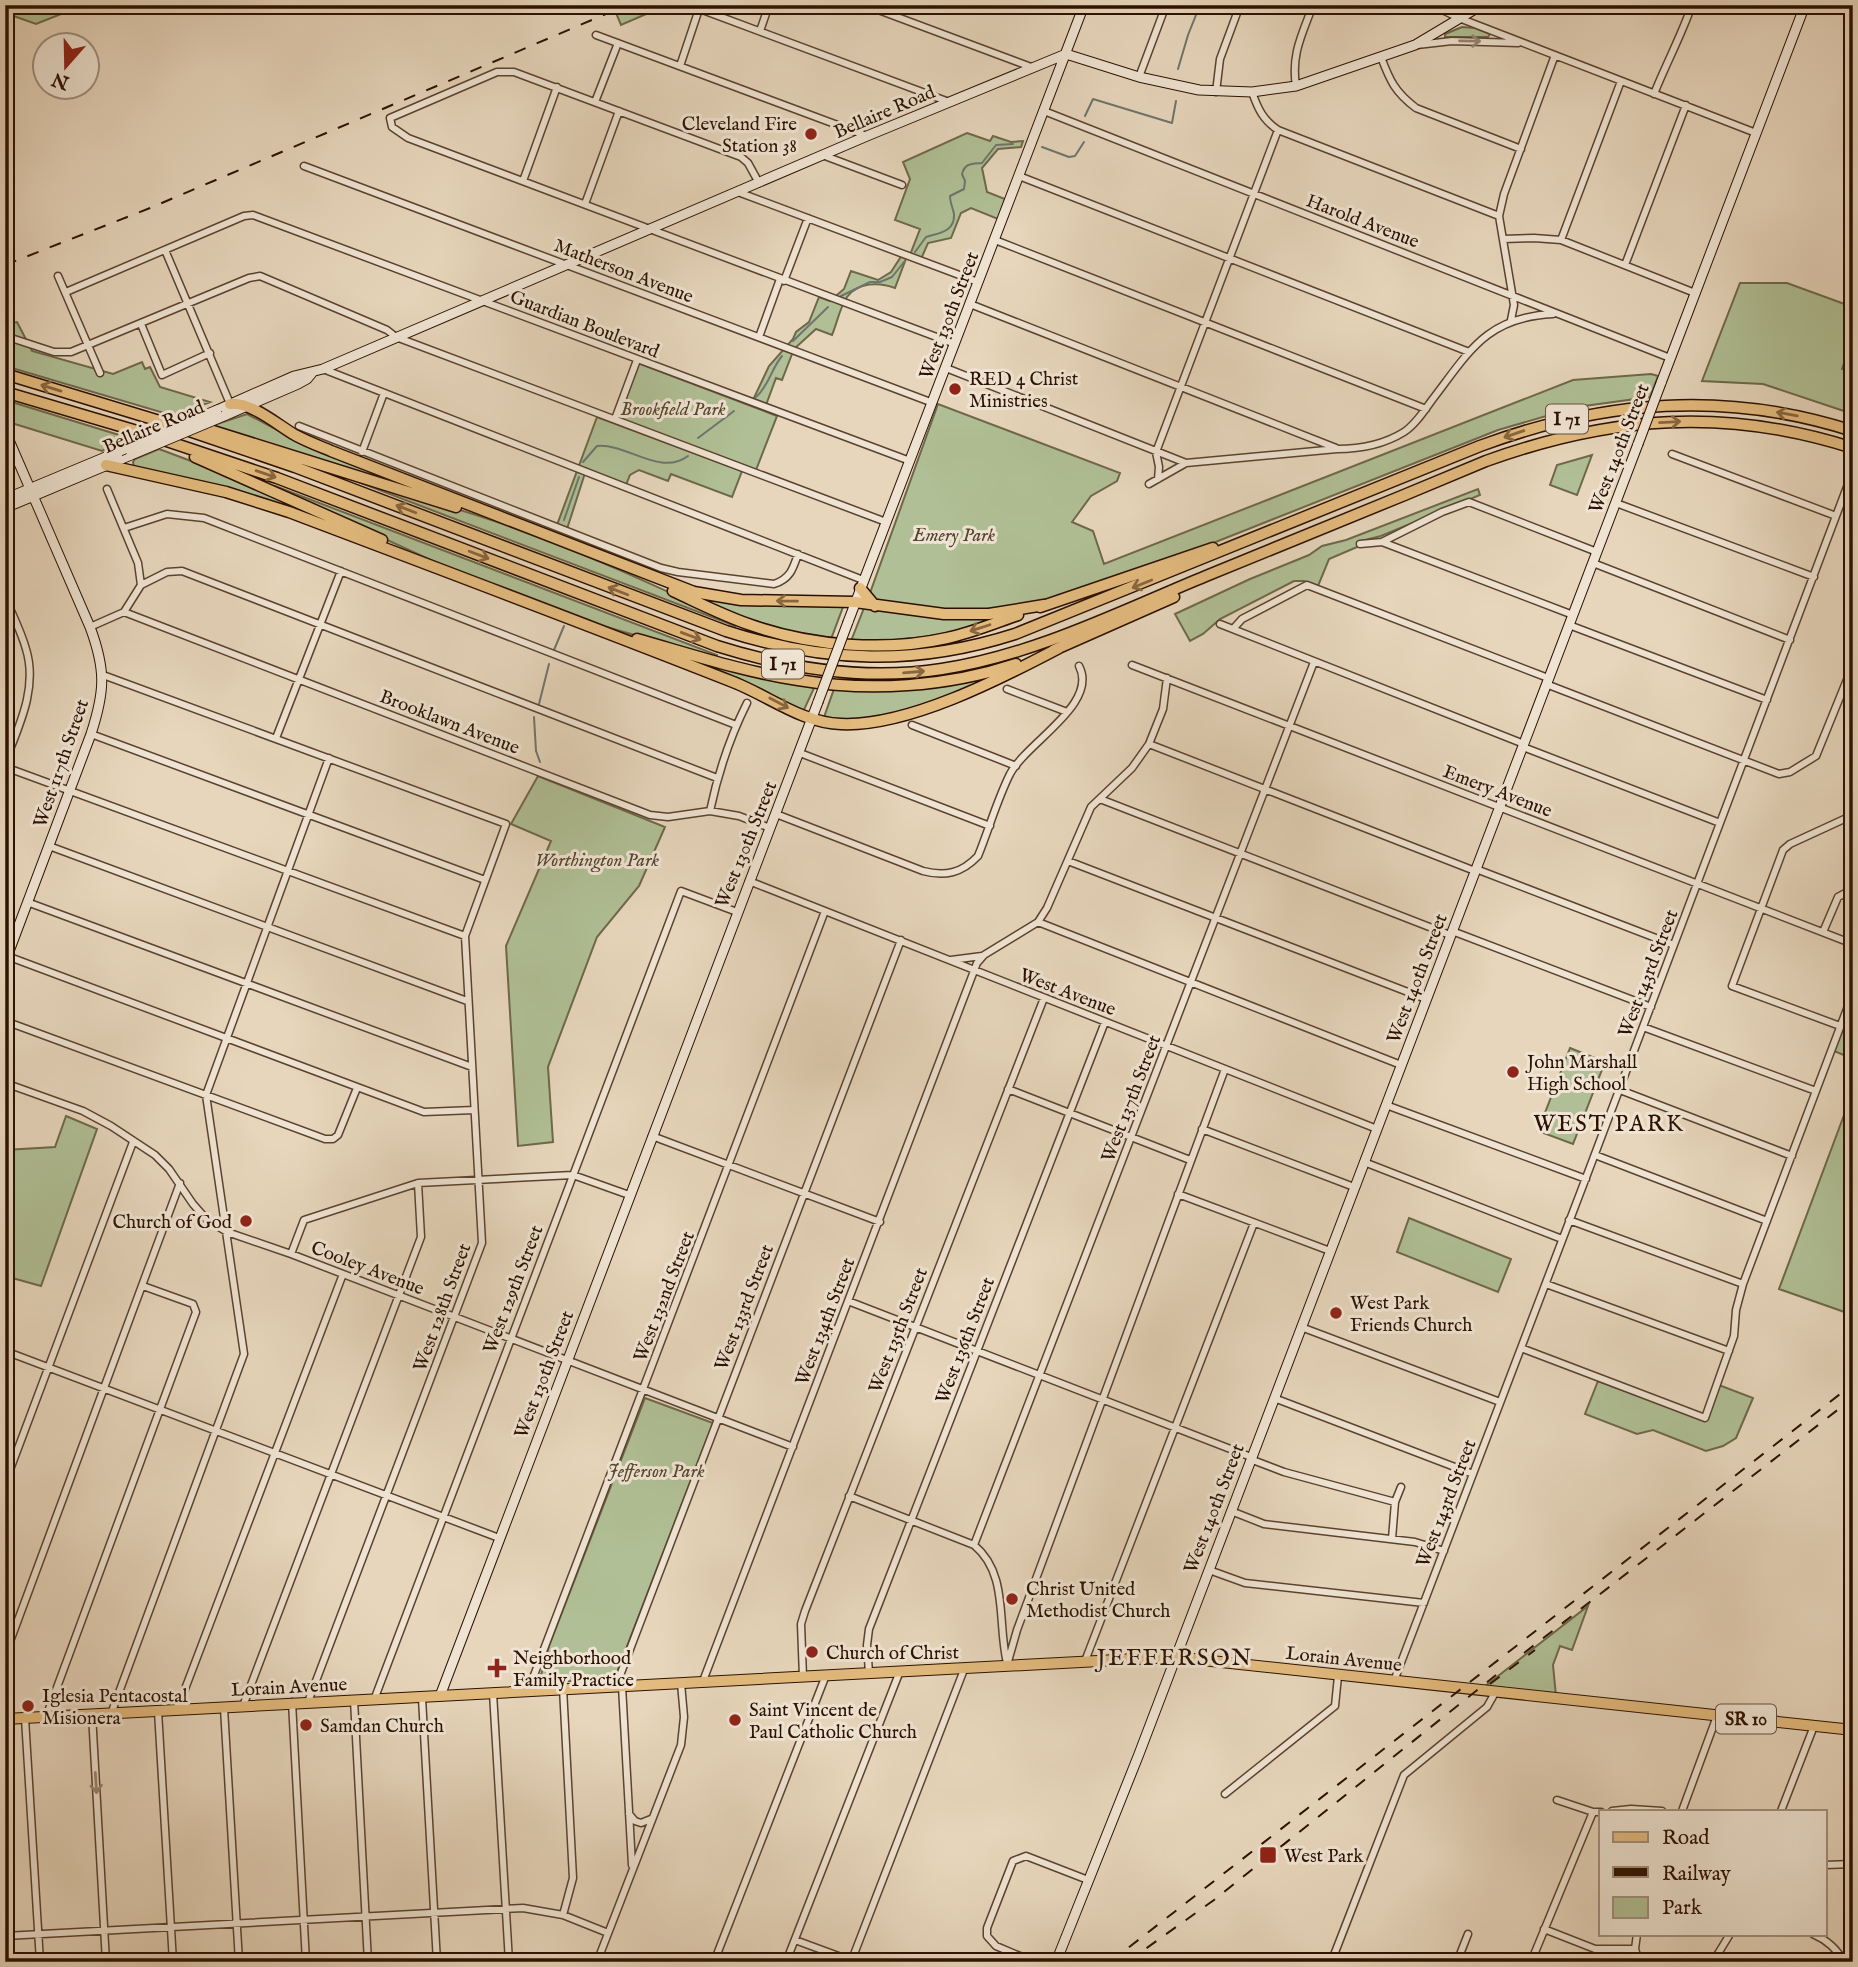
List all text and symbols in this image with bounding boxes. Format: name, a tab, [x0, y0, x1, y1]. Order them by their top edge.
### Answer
north arrow	[32, 32, 102, 102]
one-way arrow	[1459, 34, 1482, 48]
text: N	[49, 66, 74, 95]
street label: Bellaire Road	[830, 80, 940, 145]
place label: Cleveland Fire Station 38	[682, 113, 797, 159]
marker: Cleveland Fire Station 38	[803, 126, 819, 142]
street label: Harold Avenue	[1302, 189, 1422, 255]
street label: Matherson Avenue	[550, 234, 697, 310]
street label: West 130th Street	[915, 248, 985, 383]
street label: Guardian Boulevard	[506, 285, 663, 365]
place label: RED 4 Christ Ministries	[969, 368, 1079, 414]
one-way arrow	[40, 380, 62, 393]
street label: West 140th Street	[1584, 380, 1656, 517]
marker: RED 4 Christ Ministries	[947, 381, 963, 397]
street label: Bellaire Road	[99, 395, 209, 460]
park label: Brookfield Park	[620, 398, 726, 422]
road number: I 71	[1546, 404, 1588, 433]
one-way arrow	[1776, 406, 1799, 420]
one-way arrow	[1659, 415, 1682, 428]
one-way arrow	[1503, 428, 1525, 441]
one-way arrow	[255, 469, 277, 481]
one-way arrow	[396, 502, 418, 515]
park label: Emery Park	[912, 524, 996, 548]
one-way arrow	[467, 549, 489, 562]
one-way arrow	[1132, 578, 1153, 591]
one-way arrow	[608, 584, 630, 596]
one-way arrow	[775, 594, 798, 608]
one-way arrow	[969, 623, 991, 635]
one-way arrow	[680, 631, 702, 644]
road number: I 71	[762, 650, 804, 678]
one-way arrow	[902, 665, 925, 678]
street label: Brooklawn Avenue	[376, 685, 523, 761]
street label: West 117th Street	[29, 696, 95, 831]
one-way arrow	[768, 697, 789, 710]
street label: Emery Avenue	[1439, 760, 1556, 824]
street label: West 130th Street	[710, 777, 783, 912]
park label: Worthington Park	[535, 849, 659, 873]
street label: West 143rd Street	[1613, 906, 1684, 1041]
street label: West 140th Street	[1382, 910, 1454, 1047]
street label: West Avenue	[1016, 964, 1119, 1022]
street label: West 137th Street	[1097, 1031, 1167, 1166]
place label: John Marshall High School	[1525, 1051, 1638, 1097]
marker: John Marshall High School	[1505, 1064, 1521, 1080]
district label: WEST PARK	[1533, 1110, 1685, 1139]
place label: Church of God	[112, 1211, 233, 1235]
marker: Church of God	[238, 1213, 254, 1229]
street label: West 129th Street	[478, 1222, 550, 1357]
street label: West 132nd Street	[629, 1228, 701, 1365]
street label: Cooley Avenue	[307, 1236, 428, 1302]
street label: West 128th Street	[409, 1240, 477, 1375]
street label: West 133rd Street	[710, 1241, 780, 1374]
street label: West 134th Street	[791, 1254, 861, 1389]
street label: West 135th Street	[864, 1264, 934, 1397]
street label: West 136th Street	[931, 1274, 1001, 1407]
place label: West Park Friends Church	[1350, 1292, 1472, 1338]
marker: West Park Friends Church	[1328, 1305, 1344, 1321]
street label: West 130th Street	[510, 1307, 580, 1442]
street label: West 143rd Street	[1411, 1436, 1482, 1571]
street label: West 140th Street	[1179, 1440, 1251, 1577]
park label: Jefferson Park	[607, 1460, 705, 1484]
place label: Christ United Methodist Church	[1026, 1578, 1170, 1624]
marker: Christ United Methodist Church	[1004, 1591, 1020, 1607]
place label: Church of Christ	[826, 1642, 959, 1666]
street label: Lorain Avenue	[1285, 1642, 1403, 1678]
marker: Church of Christ	[804, 1644, 820, 1660]
district label: JEFFERSON	[1094, 1644, 1253, 1673]
place label: Neighborhood Family Practice	[513, 1647, 634, 1693]
marker: Neighborhood Family Practice	[487, 1658, 507, 1678]
street label: Lorain Avenue	[230, 1673, 348, 1703]
place label: Iglesia Pentacostal Misionera	[42, 1685, 188, 1731]
marker: Iglesia Pentacostal Misionera	[20, 1698, 36, 1714]
place label: Saint Vincent de Paul Catholic Church	[749, 1699, 917, 1745]
road number: SR 10	[1716, 1704, 1776, 1734]
marker: Saint Vincent de Paul Catholic Church	[727, 1712, 743, 1728]
place label: Samdan Church	[320, 1715, 444, 1739]
marker: Samdan Church	[298, 1717, 314, 1733]
one-way arrow	[90, 1771, 103, 1793]
legend	[1599, 1810, 1826, 1936]
text: Road	[1662, 1825, 1710, 1852]
marker: West Park	[1258, 1845, 1278, 1865]
place label: West Park	[1284, 1845, 1364, 1869]
text: Railway	[1662, 1861, 1732, 1888]
text: Park	[1662, 1895, 1703, 1922]

